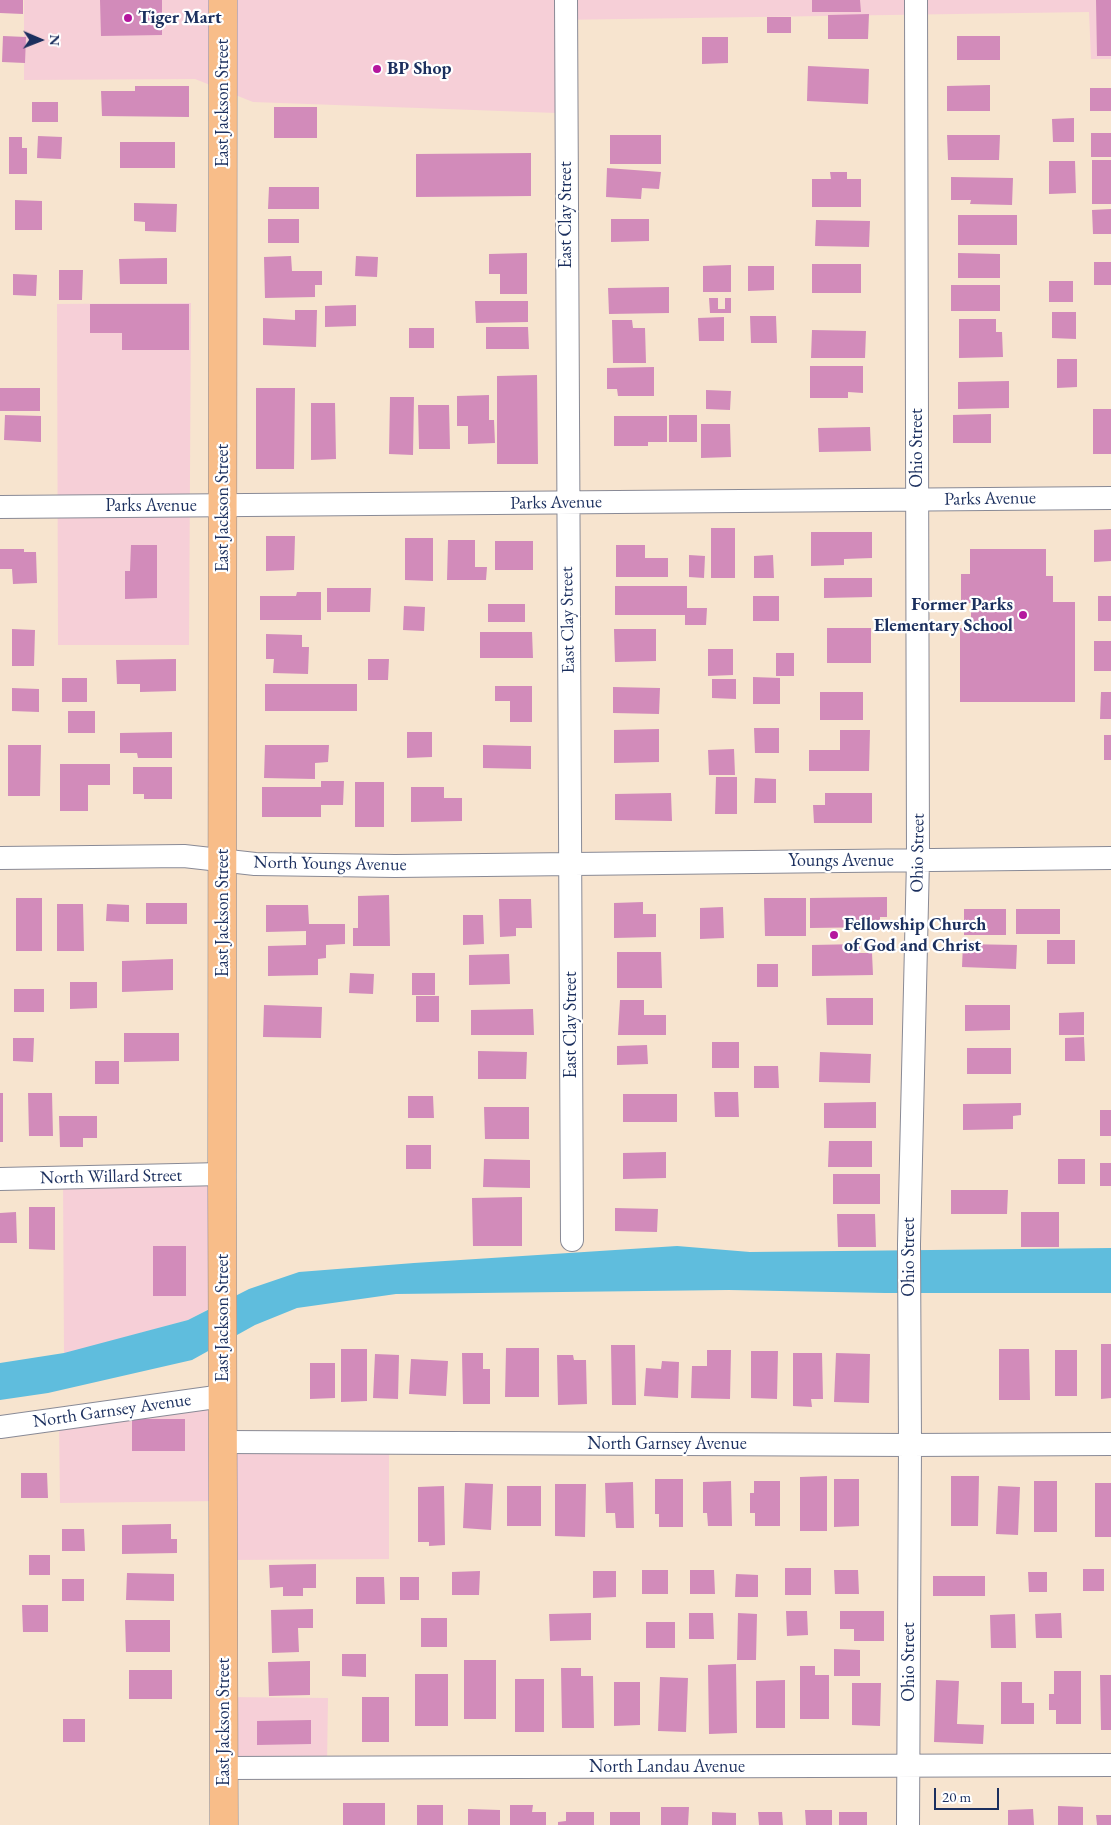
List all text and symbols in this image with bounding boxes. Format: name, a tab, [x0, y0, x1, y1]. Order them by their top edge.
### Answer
place label: Tiger Mart	[138, 7, 222, 29]
marker: Tiger Mart	[122, 12, 134, 24]
north arrow	[15, 15, 65, 65]
text: N	[46, 34, 64, 46]
street label: East Jackson Street	[212, 39, 234, 167]
place label: BP Shop	[387, 58, 451, 80]
marker: BP Shop	[371, 63, 383, 75]
street label: East Clay Street	[555, 161, 577, 269]
street label: Ohio Street	[906, 408, 928, 488]
street label: East Jackson Street	[212, 444, 234, 572]
street label: Parks Avenue	[944, 487, 1036, 511]
street label: Parks Avenue	[510, 491, 602, 515]
street label: Parks Avenue	[105, 495, 197, 517]
street label: East Clay Street	[556, 566, 580, 674]
place label: Former Parks Elementary School	[874, 594, 1013, 636]
marker: Former Parks Elementary School	[1017, 609, 1029, 621]
street label: Ohio Street	[907, 813, 929, 893]
street label: East Jackson Street	[212, 849, 234, 977]
street label: Youngs Avenue	[788, 850, 894, 872]
street label: North Youngs Avenue	[253, 852, 407, 876]
place label: Fellowship Church of God and Christ	[844, 914, 986, 956]
marker: Fellowship Church of God and Christ	[828, 929, 840, 941]
street label: East Clay Street	[560, 971, 582, 1079]
street label: North Willard Street	[40, 1165, 182, 1189]
street label: Ohio Street	[898, 1217, 920, 1297]
street label: East Jackson Street	[212, 1254, 234, 1382]
street label: North Garnsey Avenue	[32, 1389, 192, 1433]
street label: North Garnsey Avenue	[587, 1433, 747, 1455]
street label: Ohio Street	[898, 1622, 920, 1702]
street label: East Jackson Street	[213, 1658, 235, 1786]
street label: North Landau Avenue	[589, 1756, 745, 1778]
scale bar	[936, 1778, 1001, 1810]
text: 20 m	[942, 1787, 971, 1806]

